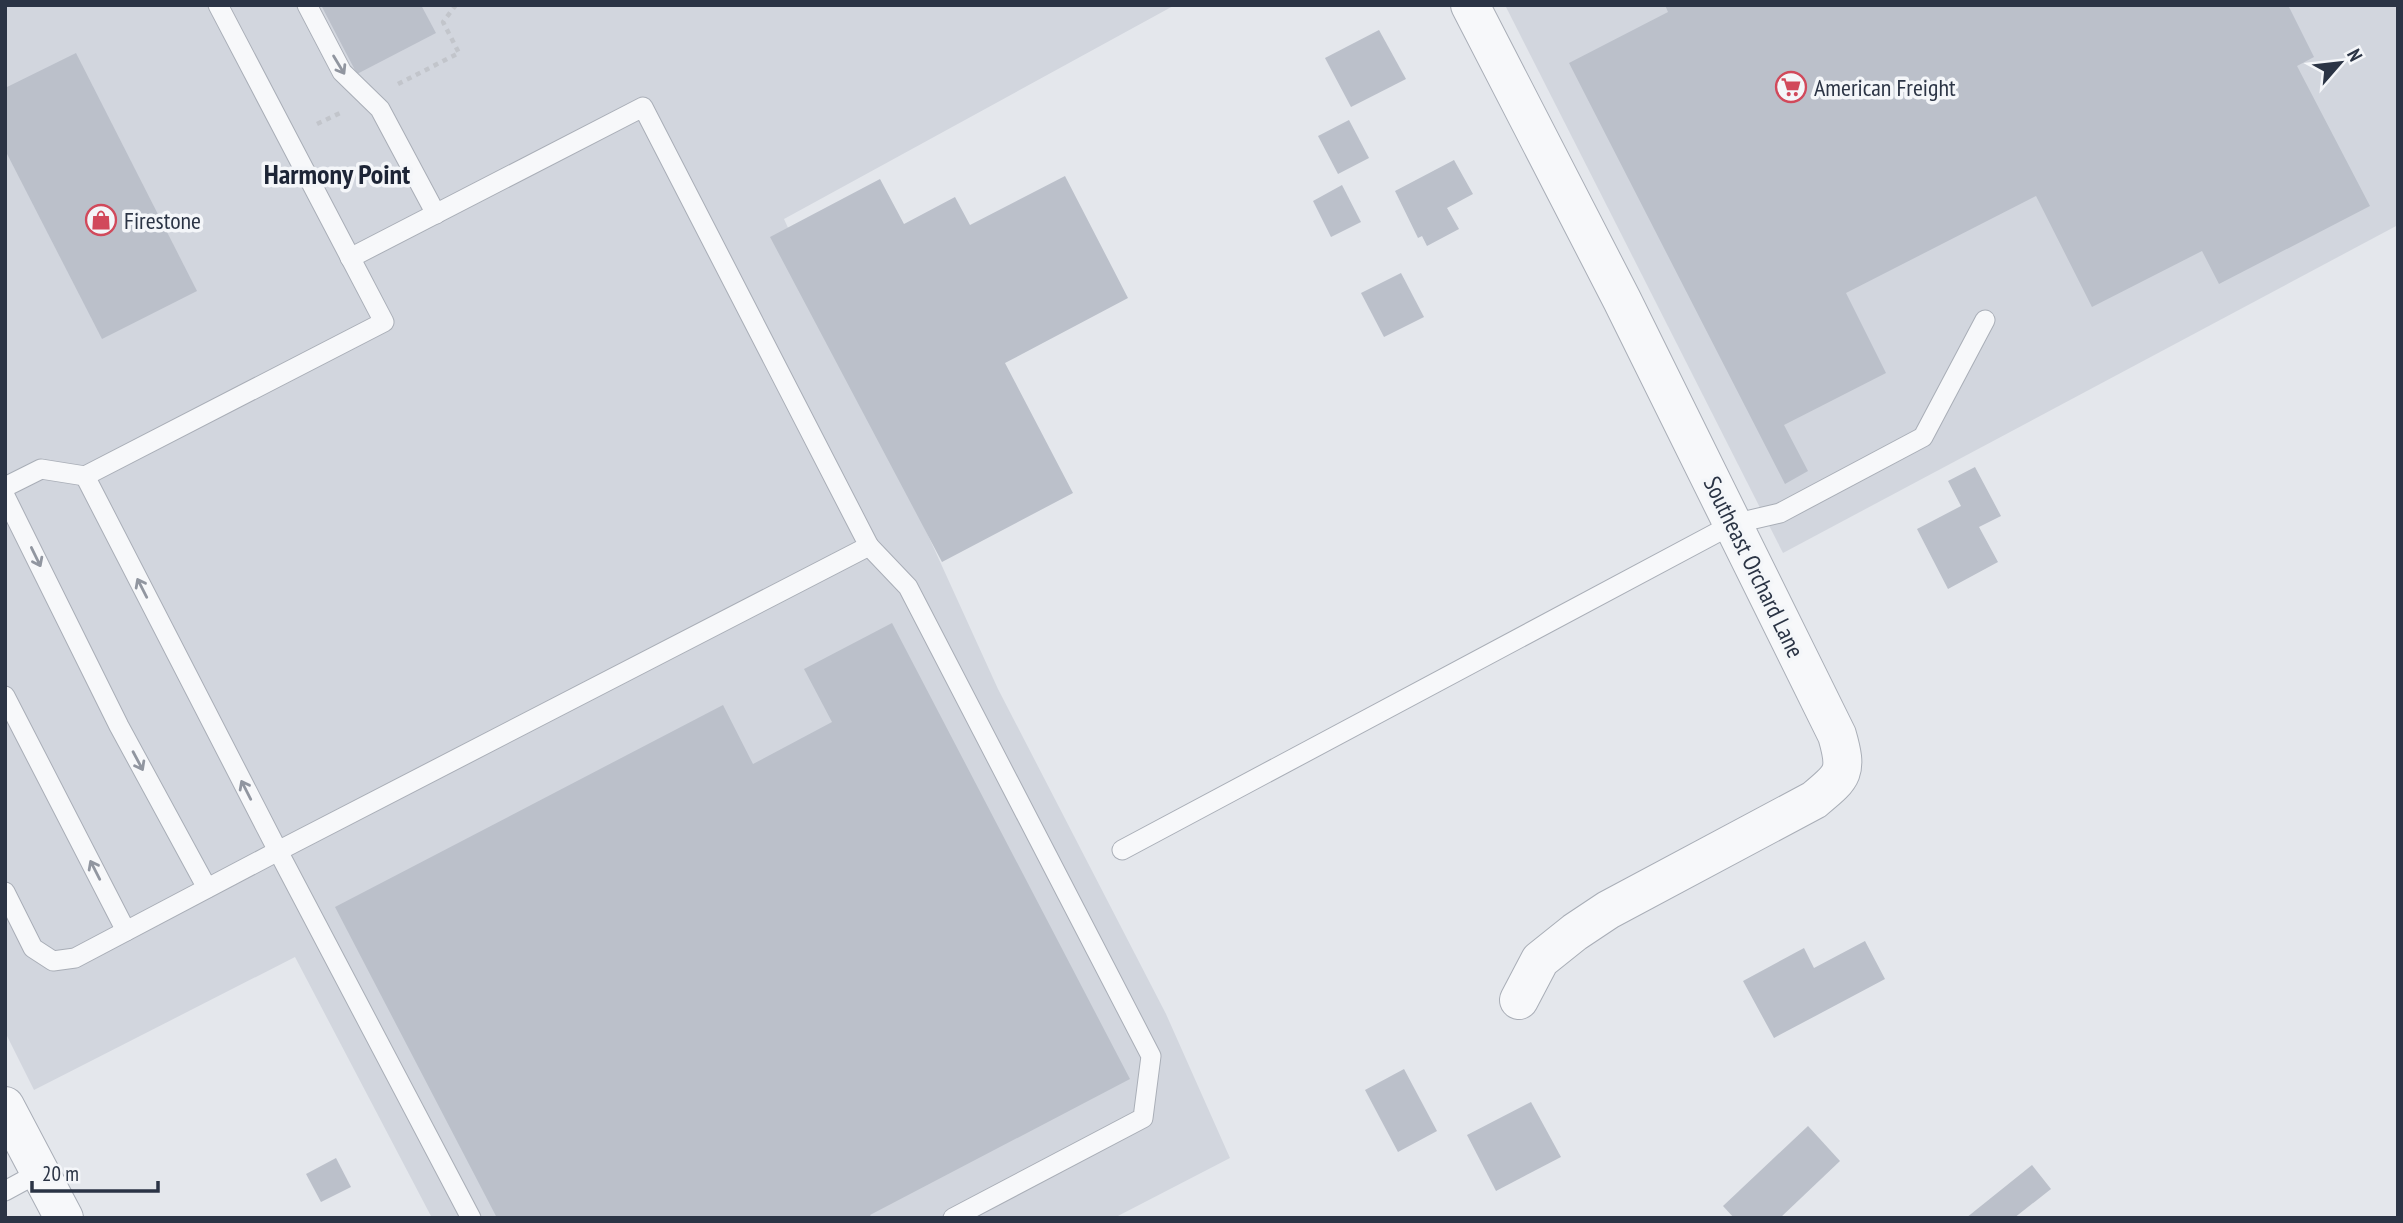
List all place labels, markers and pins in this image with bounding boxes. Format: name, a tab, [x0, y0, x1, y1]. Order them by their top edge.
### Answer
supermarket icon: American Freight	[1774, 70, 1808, 104]
place label: American Freight	[1814, 72, 1956, 103]
shop icon: Firestone	[84, 203, 118, 237]
place label: Firestone	[124, 205, 201, 236]

